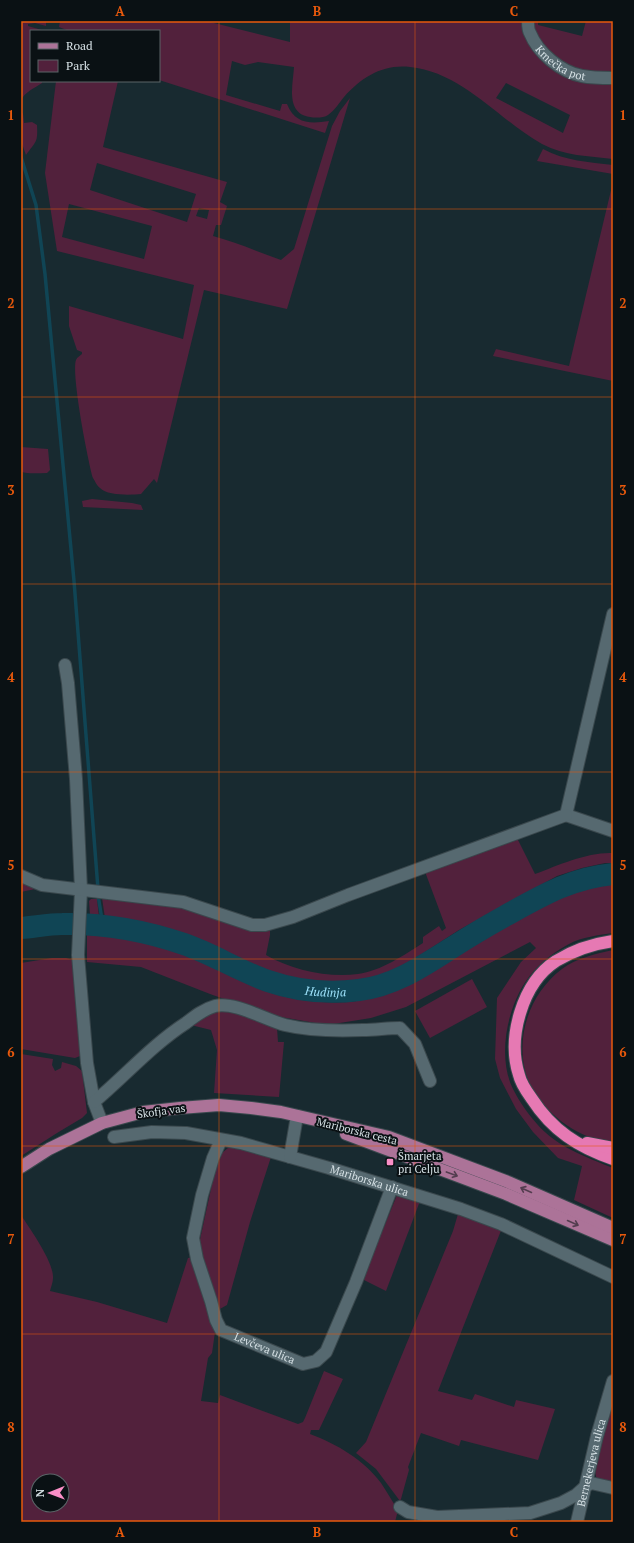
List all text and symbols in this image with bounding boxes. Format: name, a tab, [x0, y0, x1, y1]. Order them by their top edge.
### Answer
text: A	[115, 2, 125, 20]
text: B	[313, 2, 321, 20]
text: C	[510, 2, 518, 20]
legend	[30, 30, 160, 82]
text: Road	[66, 38, 93, 53]
street label: Kmečka pot	[532, 42, 587, 84]
text: Park	[66, 58, 91, 73]
text: 1	[7, 106, 15, 124]
text: 1	[619, 106, 627, 124]
text: 2	[7, 294, 15, 312]
text: 2	[619, 294, 627, 312]
text: 3	[7, 481, 15, 499]
text: 3	[619, 481, 627, 499]
text: 4	[7, 668, 15, 686]
text: 4	[619, 668, 627, 686]
text: 5	[7, 856, 15, 874]
text: 5	[619, 856, 627, 874]
water label: Hudinja	[303, 982, 347, 999]
text: 6	[7, 1043, 15, 1061]
text: 6	[619, 1043, 627, 1061]
street label: Škofja vas	[136, 1101, 186, 1121]
street label: Mariborska cesta	[315, 1114, 399, 1148]
place label: Šmarjeta pri Celju	[398, 1149, 442, 1176]
marker: Šmarjeta pri Celju	[385, 1157, 395, 1167]
street label: Mariborska ulica	[328, 1162, 411, 1199]
one-way arrow	[446, 1170, 458, 1178]
one-way arrow	[520, 1186, 532, 1193]
one-way arrow	[566, 1219, 578, 1227]
text: 7	[7, 1230, 15, 1248]
text: 7	[619, 1230, 627, 1248]
street label: Levčeva ulica	[232, 1329, 298, 1367]
street label: Bernekerjeva ulica	[574, 1417, 609, 1508]
text: 8	[7, 1418, 15, 1436]
text: 8	[619, 1418, 627, 1436]
north arrow	[30, 1473, 70, 1513]
text: N	[33, 1488, 47, 1497]
text: A	[115, 1523, 125, 1541]
text: B	[313, 1523, 321, 1541]
text: C	[510, 1523, 518, 1541]

